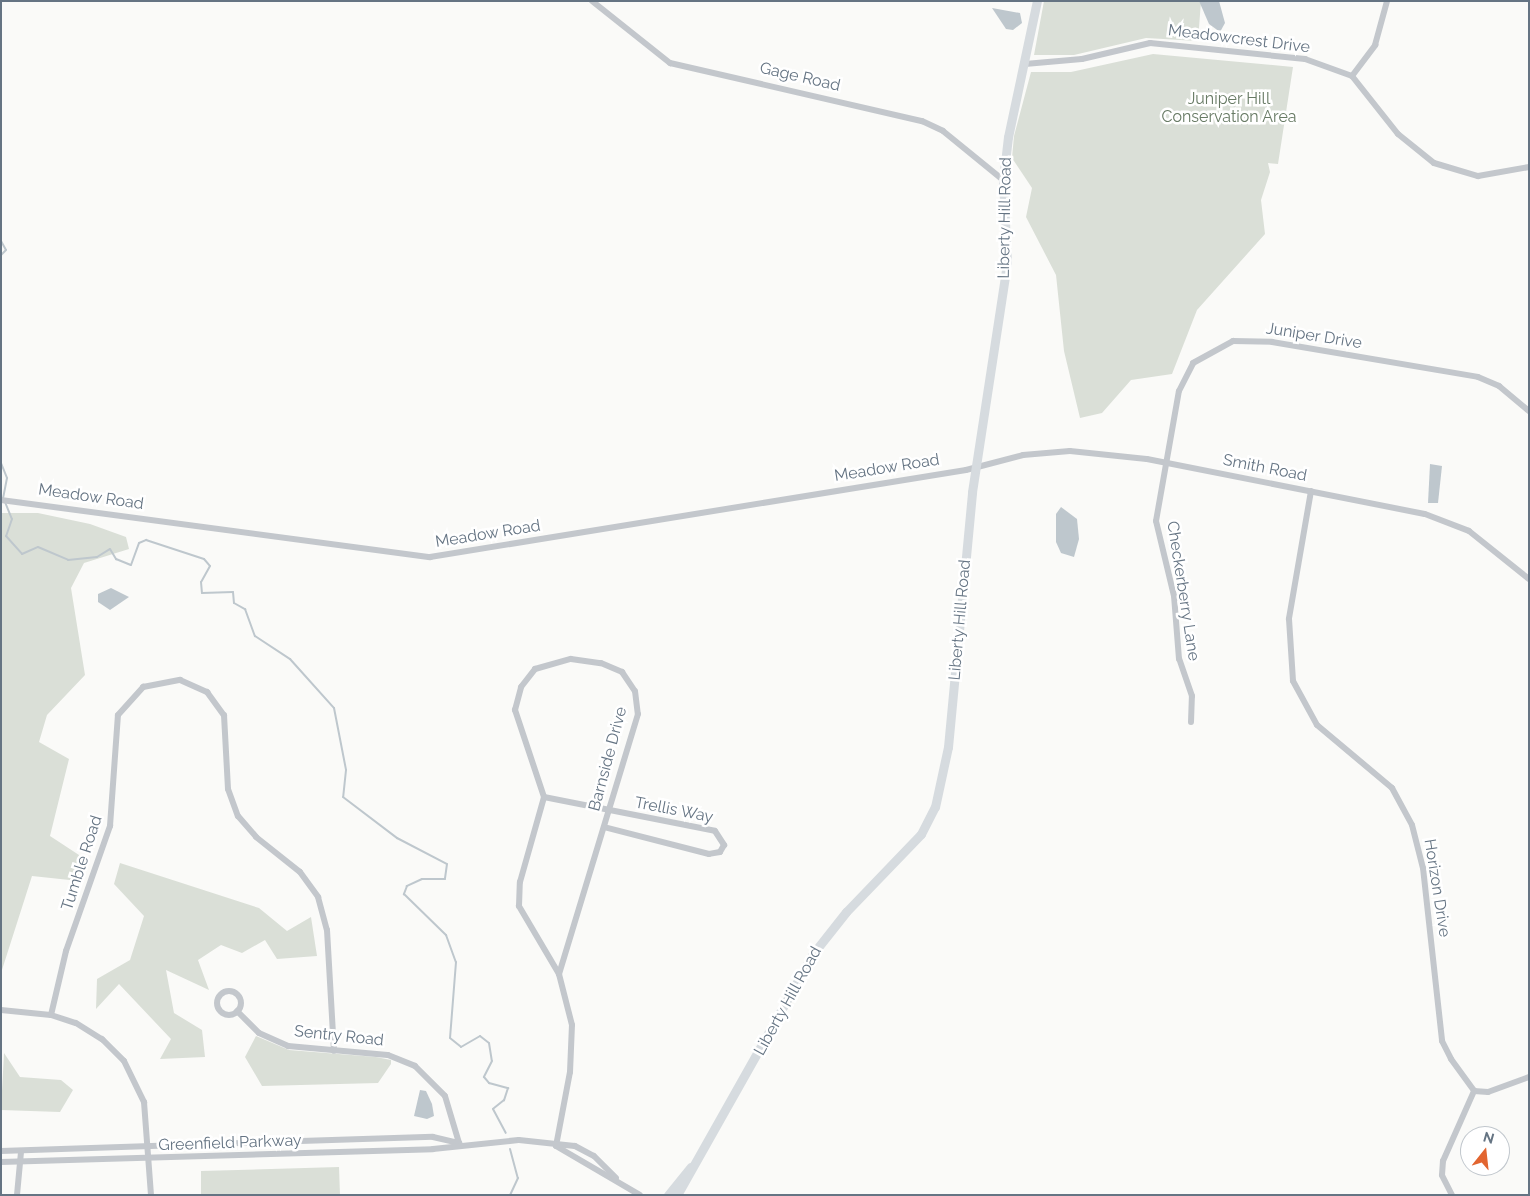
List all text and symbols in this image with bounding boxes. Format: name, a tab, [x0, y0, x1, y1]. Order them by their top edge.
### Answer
street label: Meadowcrest Drive	[1167, 21, 1311, 57]
street label: Gage Road	[758, 58, 842, 96]
park label: Juniper Hill Conservation Area	[1161, 89, 1297, 127]
street label: Liberty Hill Road	[994, 157, 1016, 279]
street label: Juniper Drive	[1265, 319, 1363, 353]
street label: Meadow Road	[833, 450, 941, 486]
street label: Smith Road	[1221, 450, 1309, 486]
street label: Meadow Road	[37, 480, 145, 514]
street label: Meadow Road	[434, 516, 542, 552]
street label: Checkerberry Lane	[1162, 520, 1204, 662]
street label: Liberty Hill Road	[945, 558, 975, 682]
street label: Barnside Drive	[585, 705, 631, 813]
street label: Trellis Way	[633, 793, 715, 827]
street label: Tumble Road	[58, 813, 106, 913]
street label: Horizon Drive	[1420, 838, 1454, 938]
street label: Liberty Hill Road	[750, 943, 826, 1059]
street label: Sentry Road	[293, 1022, 385, 1050]
north arrow	[1460, 1126, 1510, 1176]
text: N	[1482, 1128, 1496, 1147]
street label: Greenfield Parkway	[158, 1131, 302, 1155]

